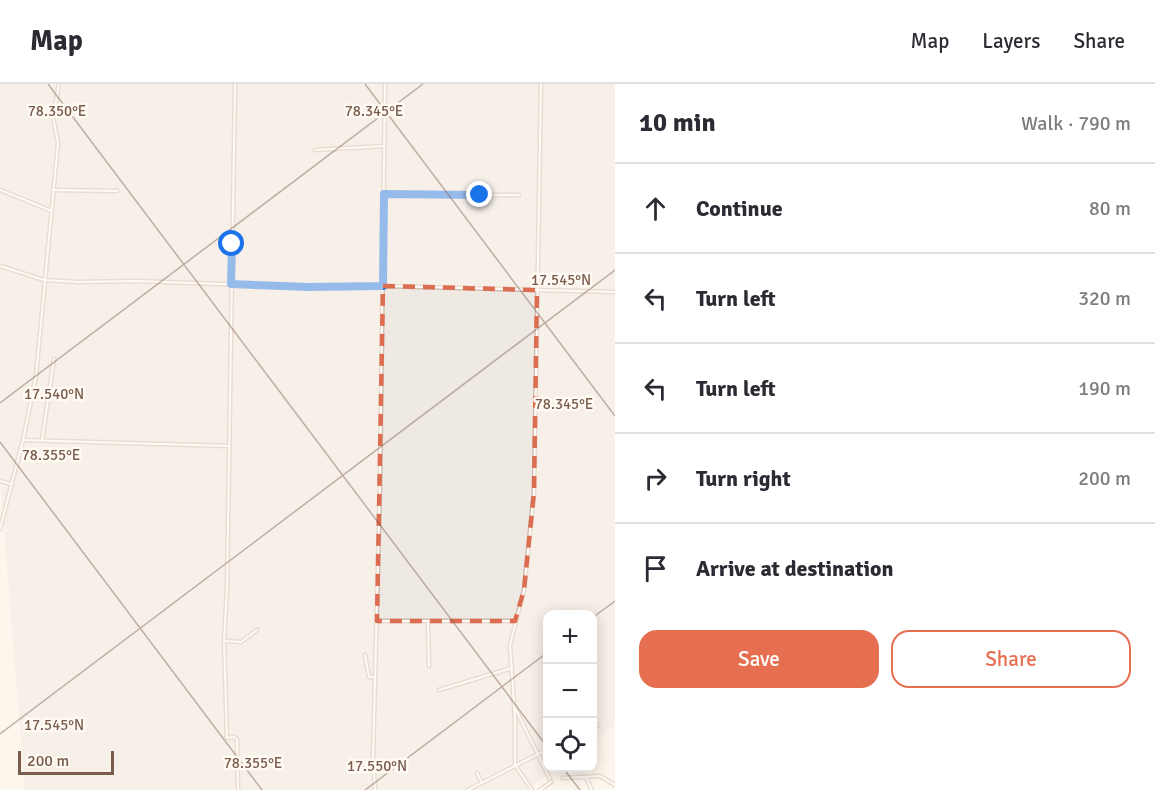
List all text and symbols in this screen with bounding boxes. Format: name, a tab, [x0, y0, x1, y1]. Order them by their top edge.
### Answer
text: Map	[30, 24, 83, 58]
text: Map	[911, 28, 949, 54]
text: Layers	[982, 28, 1040, 54]
text: Share	[1073, 28, 1125, 54]
text: 78.350°E	[28, 102, 86, 120]
text: 78.345°E	[345, 102, 403, 120]
text: 10 min	[639, 107, 716, 139]
text: Walk · 790 m	[1021, 111, 1131, 136]
route end	[466, 181, 492, 207]
icon: ahead	[639, 192, 672, 225]
text: Continue	[696, 195, 783, 222]
text: 80 m	[1089, 196, 1131, 221]
route start	[218, 230, 244, 256]
text: 17.545°N	[531, 271, 591, 289]
icon: left	[639, 282, 672, 315]
text: Turn left	[696, 285, 776, 312]
text: 320 m	[1078, 286, 1131, 311]
icon: left	[639, 372, 672, 405]
text: Turn left	[696, 375, 776, 402]
text: 190 m	[1078, 376, 1131, 401]
text: 17.540°N	[24, 385, 84, 403]
text: 78.345°E	[535, 395, 593, 413]
text: 78.355°E	[22, 446, 80, 464]
icon: right	[639, 462, 672, 495]
text: Turn right	[696, 465, 791, 492]
text: 200 m	[1078, 466, 1131, 491]
icon: arrive	[639, 552, 672, 585]
text: Arrive at destination	[696, 555, 893, 582]
map controls	[543, 610, 597, 772]
button: +	[543, 610, 597, 664]
button: Save	[639, 630, 879, 688]
button: Share	[891, 630, 1131, 688]
button: −	[543, 664, 597, 718]
text: 17.545°N	[24, 716, 84, 734]
button: locate	[543, 718, 597, 772]
scale bar	[18, 748, 114, 776]
text: 200 m	[27, 751, 69, 771]
text: 78.355°E	[224, 754, 282, 772]
text: 17.550°N	[347, 757, 407, 775]

